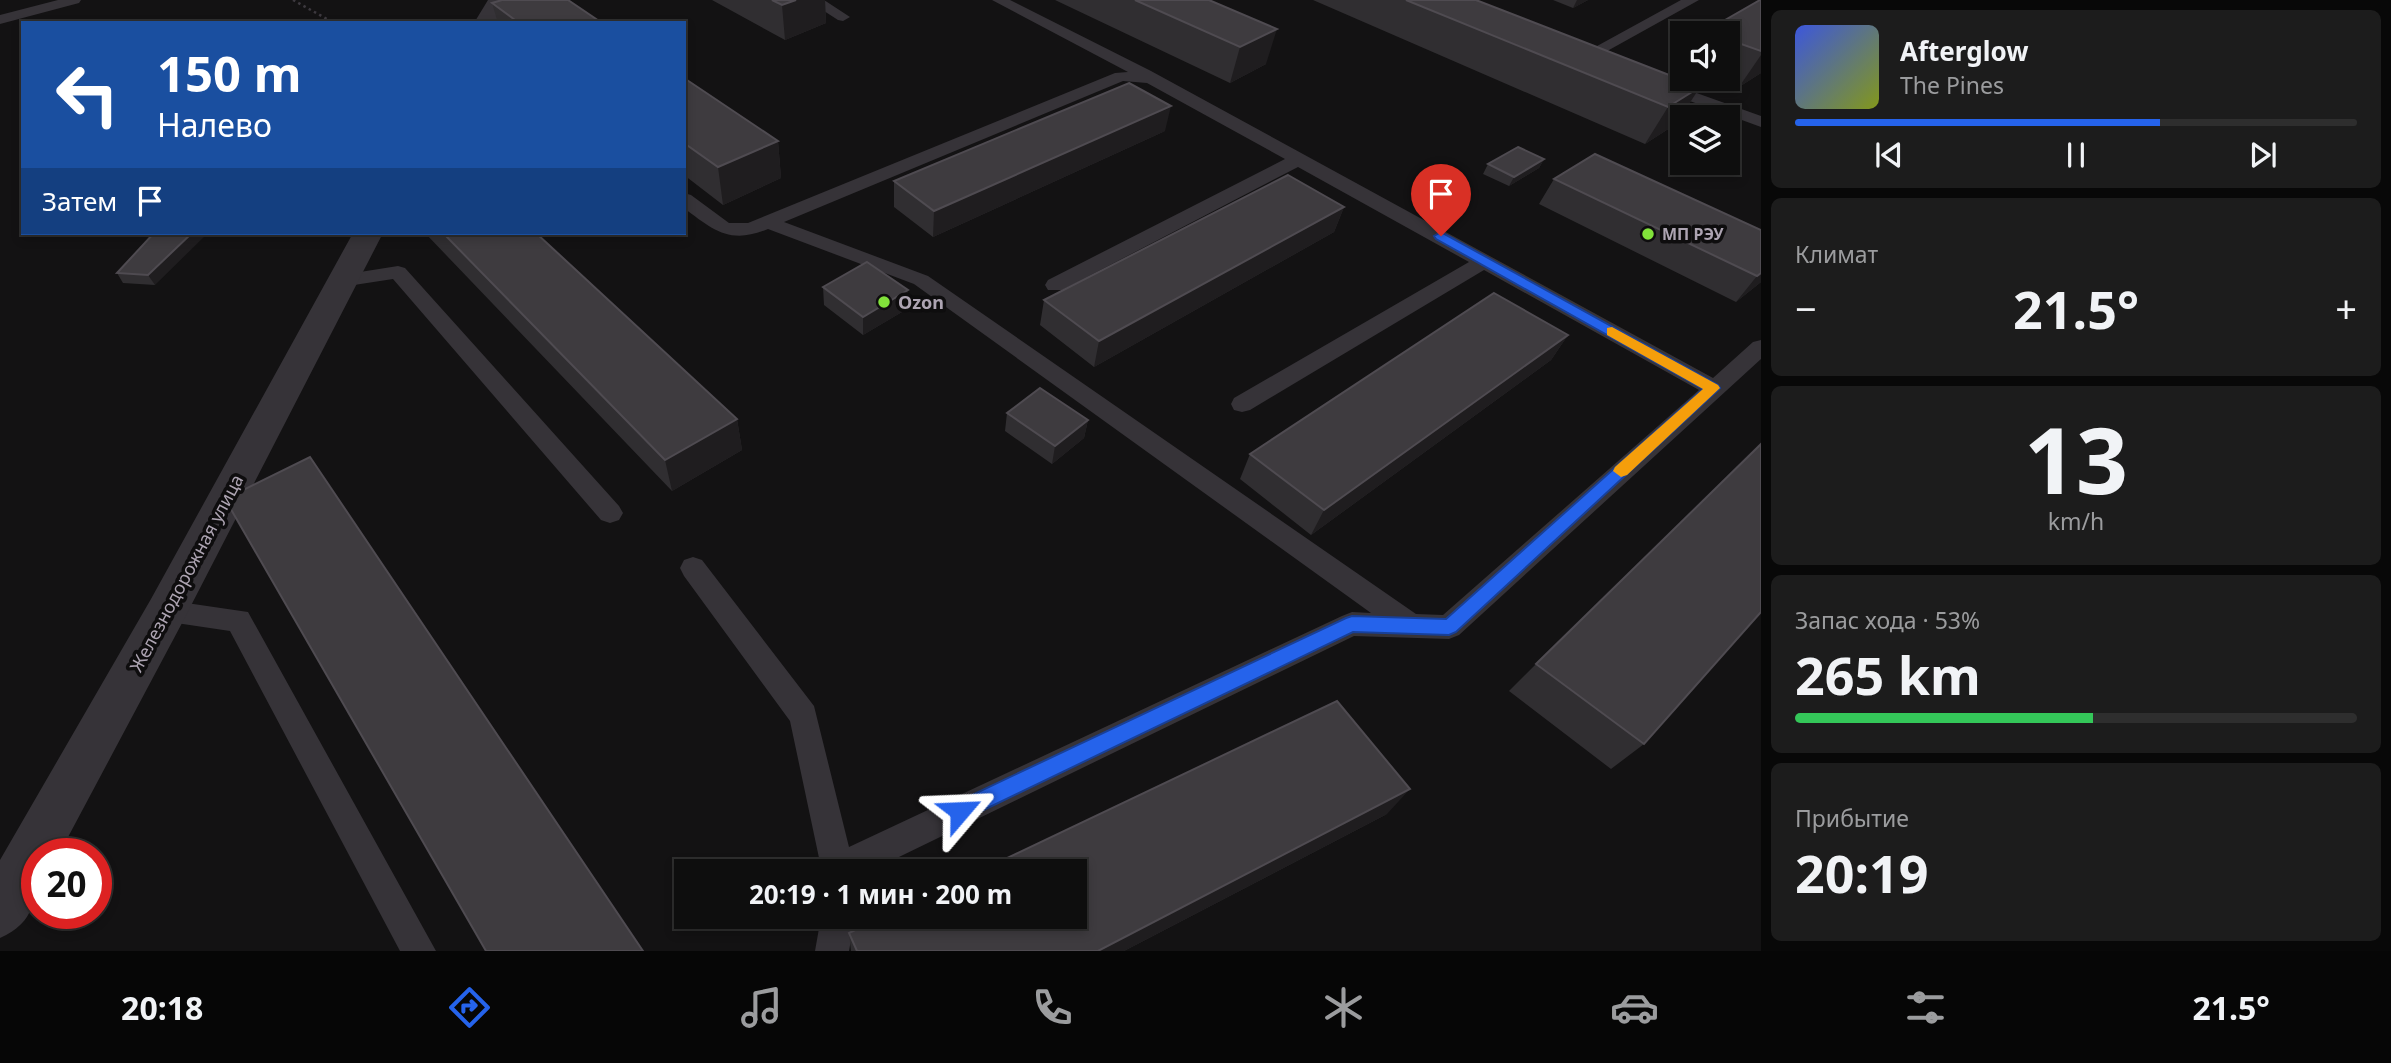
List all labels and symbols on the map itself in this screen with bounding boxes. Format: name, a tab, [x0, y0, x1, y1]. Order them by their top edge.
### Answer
pin	[1411, 164, 1471, 236]
place label: МП РЭУ	[1662, 223, 1724, 245]
marker: МП РЭУ	[1640, 226, 1656, 242]
place label: Ozon	[898, 290, 944, 314]
marker: Ozon	[876, 294, 892, 310]
street label: Железнодорожная улица	[124, 470, 248, 676]
position arrow	[923, 774, 997, 848]
speed limit sign: 20	[21, 838, 112, 929]

